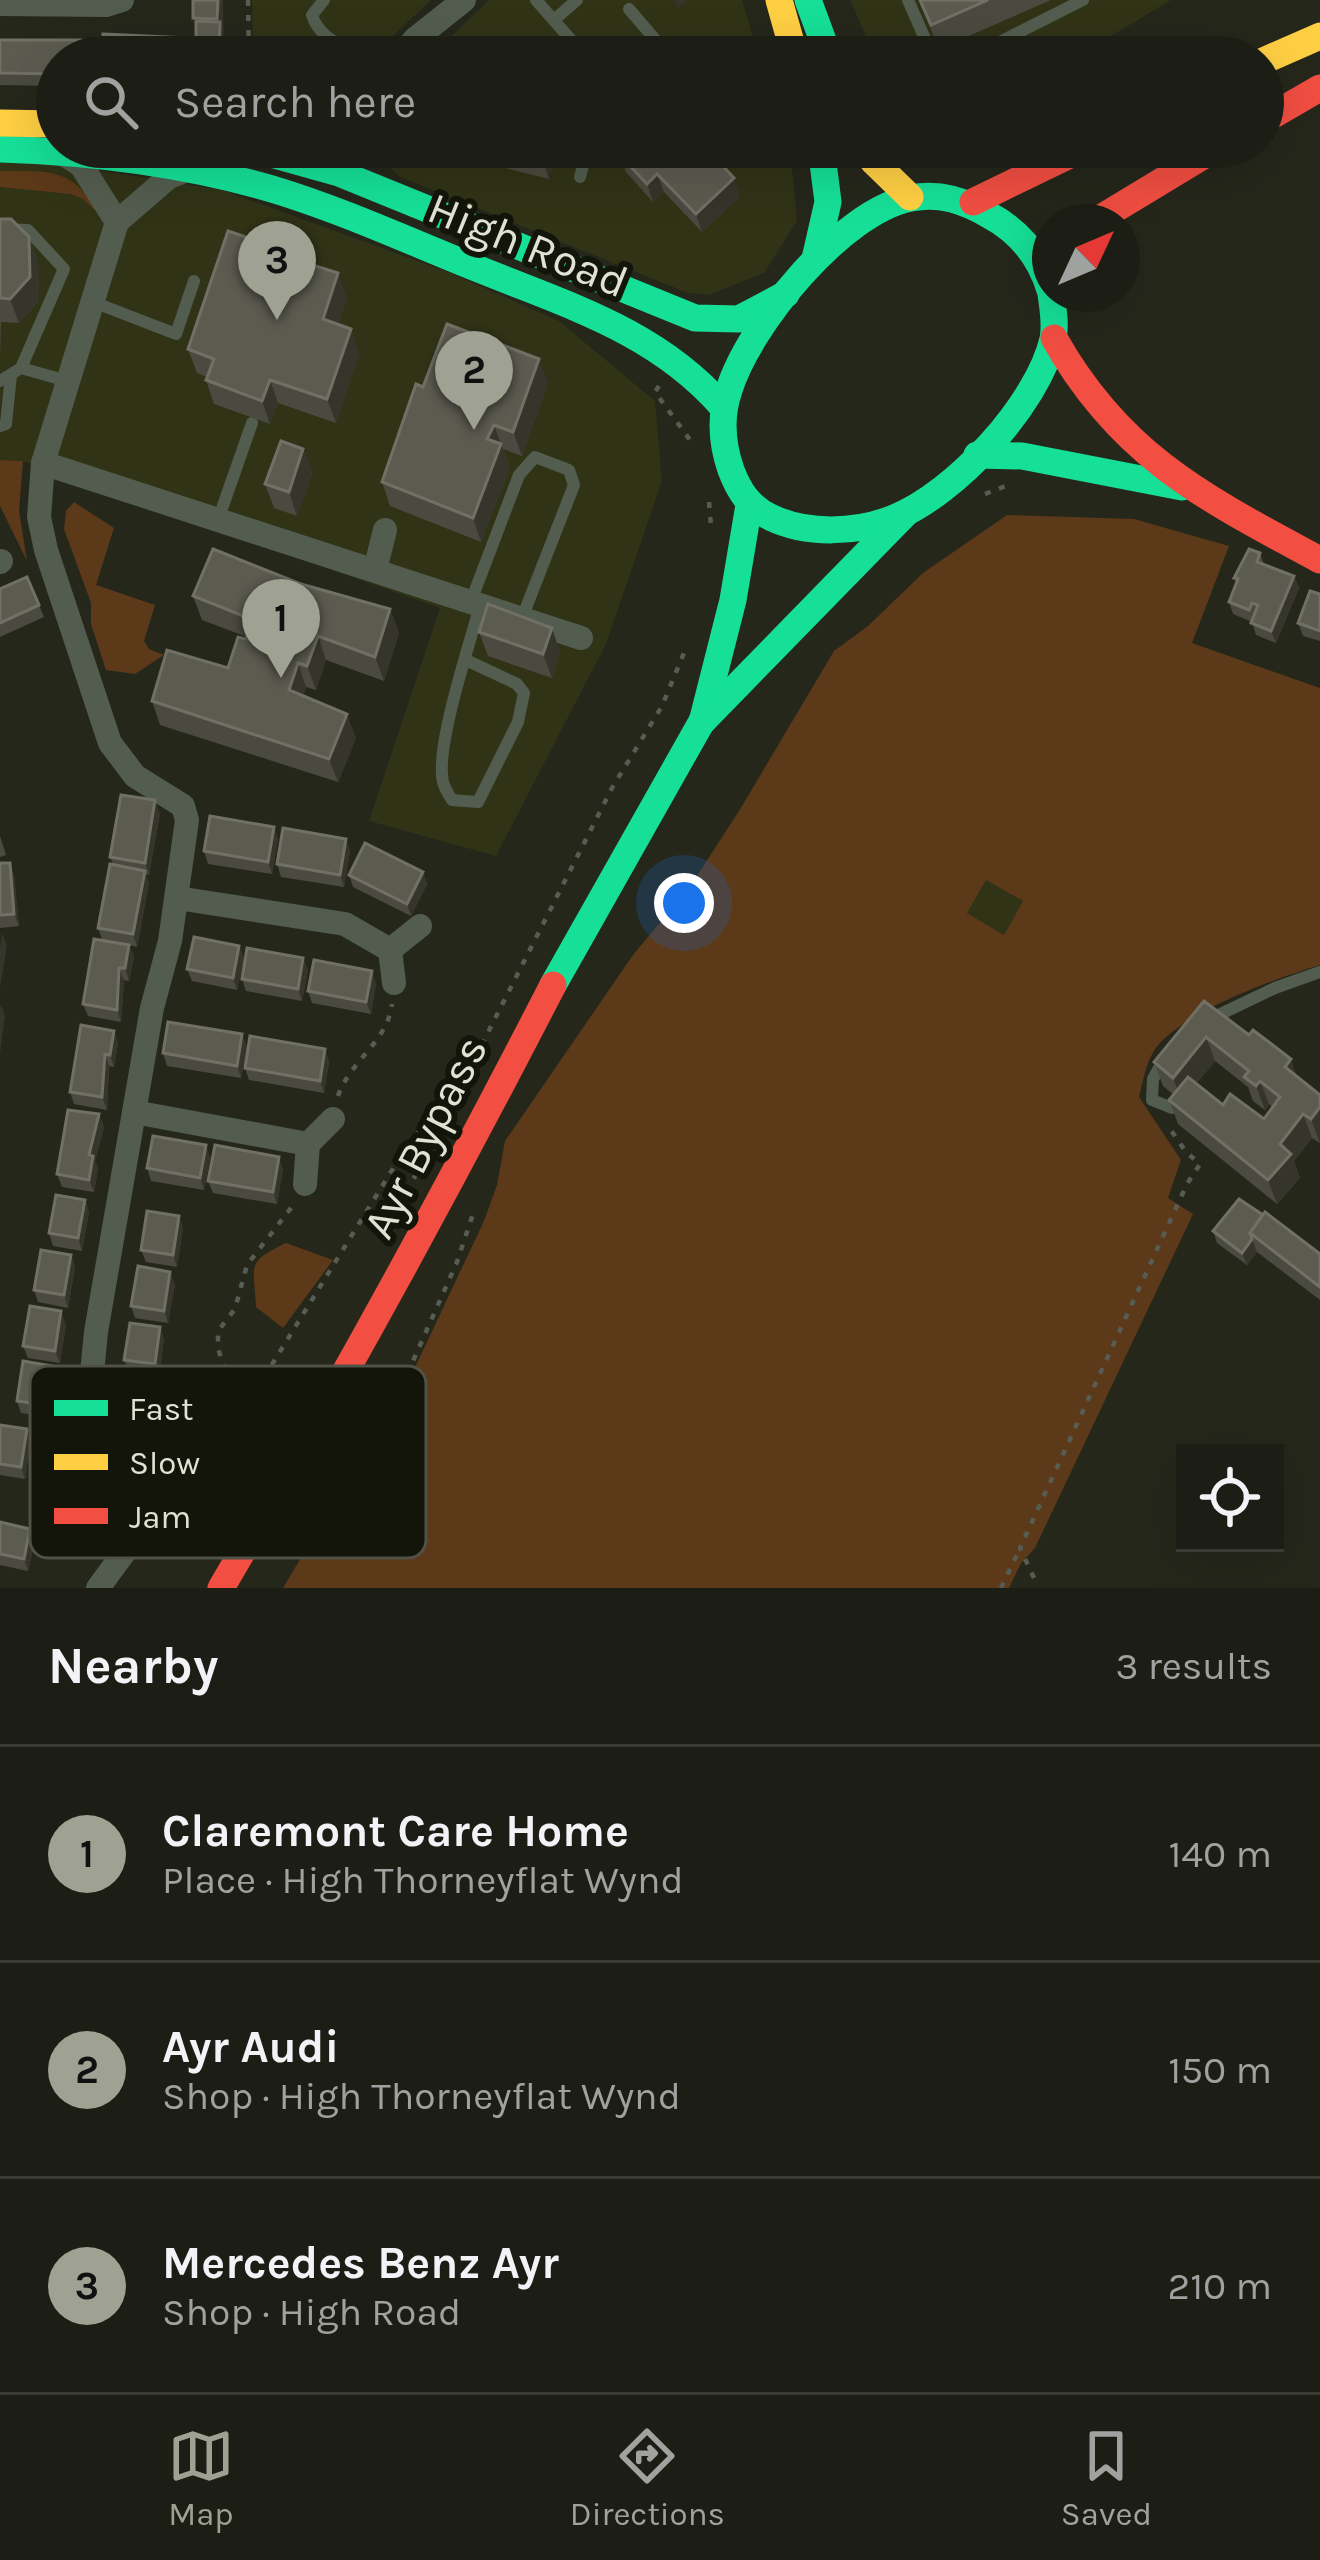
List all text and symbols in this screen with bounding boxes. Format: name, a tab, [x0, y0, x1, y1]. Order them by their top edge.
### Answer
search box	[36, 36, 1284, 168]
icon: search	[78, 69, 144, 135]
text: Search here	[174, 76, 416, 128]
street label: High Road	[420, 181, 635, 309]
north arrow	[1032, 204, 1140, 312]
pin: 3	[238, 221, 316, 320]
pin: 2	[435, 331, 513, 430]
pin: 1	[242, 579, 320, 678]
your location	[654, 873, 714, 933]
street label: Ayr Bypass	[352, 1027, 499, 1247]
legend	[30, 1366, 426, 1558]
text: Fast	[129, 1390, 193, 1428]
text: Slow	[129, 1444, 200, 1482]
map controls	[1176, 1444, 1284, 1552]
button: locate	[1176, 1444, 1284, 1552]
text: Jam	[129, 1498, 191, 1536]
text: Nearby	[48, 1636, 218, 1696]
text: 3 results	[1115, 1643, 1272, 1689]
text: Claremont Care Home	[162, 1805, 629, 1857]
text: 1	[80, 1831, 94, 1877]
text: 140 m	[1168, 1831, 1272, 1877]
text: Place · High Thorneyflat Wynd	[162, 1857, 684, 1903]
text: Ayr Audi	[162, 2021, 339, 2073]
text: 2	[75, 2047, 99, 2093]
text: 150 m	[1168, 2047, 1272, 2093]
text: Shop · High Thorneyflat Wynd	[162, 2073, 681, 2119]
text: Mercedes Benz Ayr	[162, 2237, 559, 2289]
text: 3	[75, 2263, 99, 2309]
text: 210 m	[1168, 2263, 1272, 2309]
text: Shop · High Road	[162, 2289, 461, 2335]
tab: Map	[168, 2423, 234, 2533]
tab: Directions	[570, 2423, 725, 2533]
tab: Saved	[1061, 2423, 1152, 2533]

